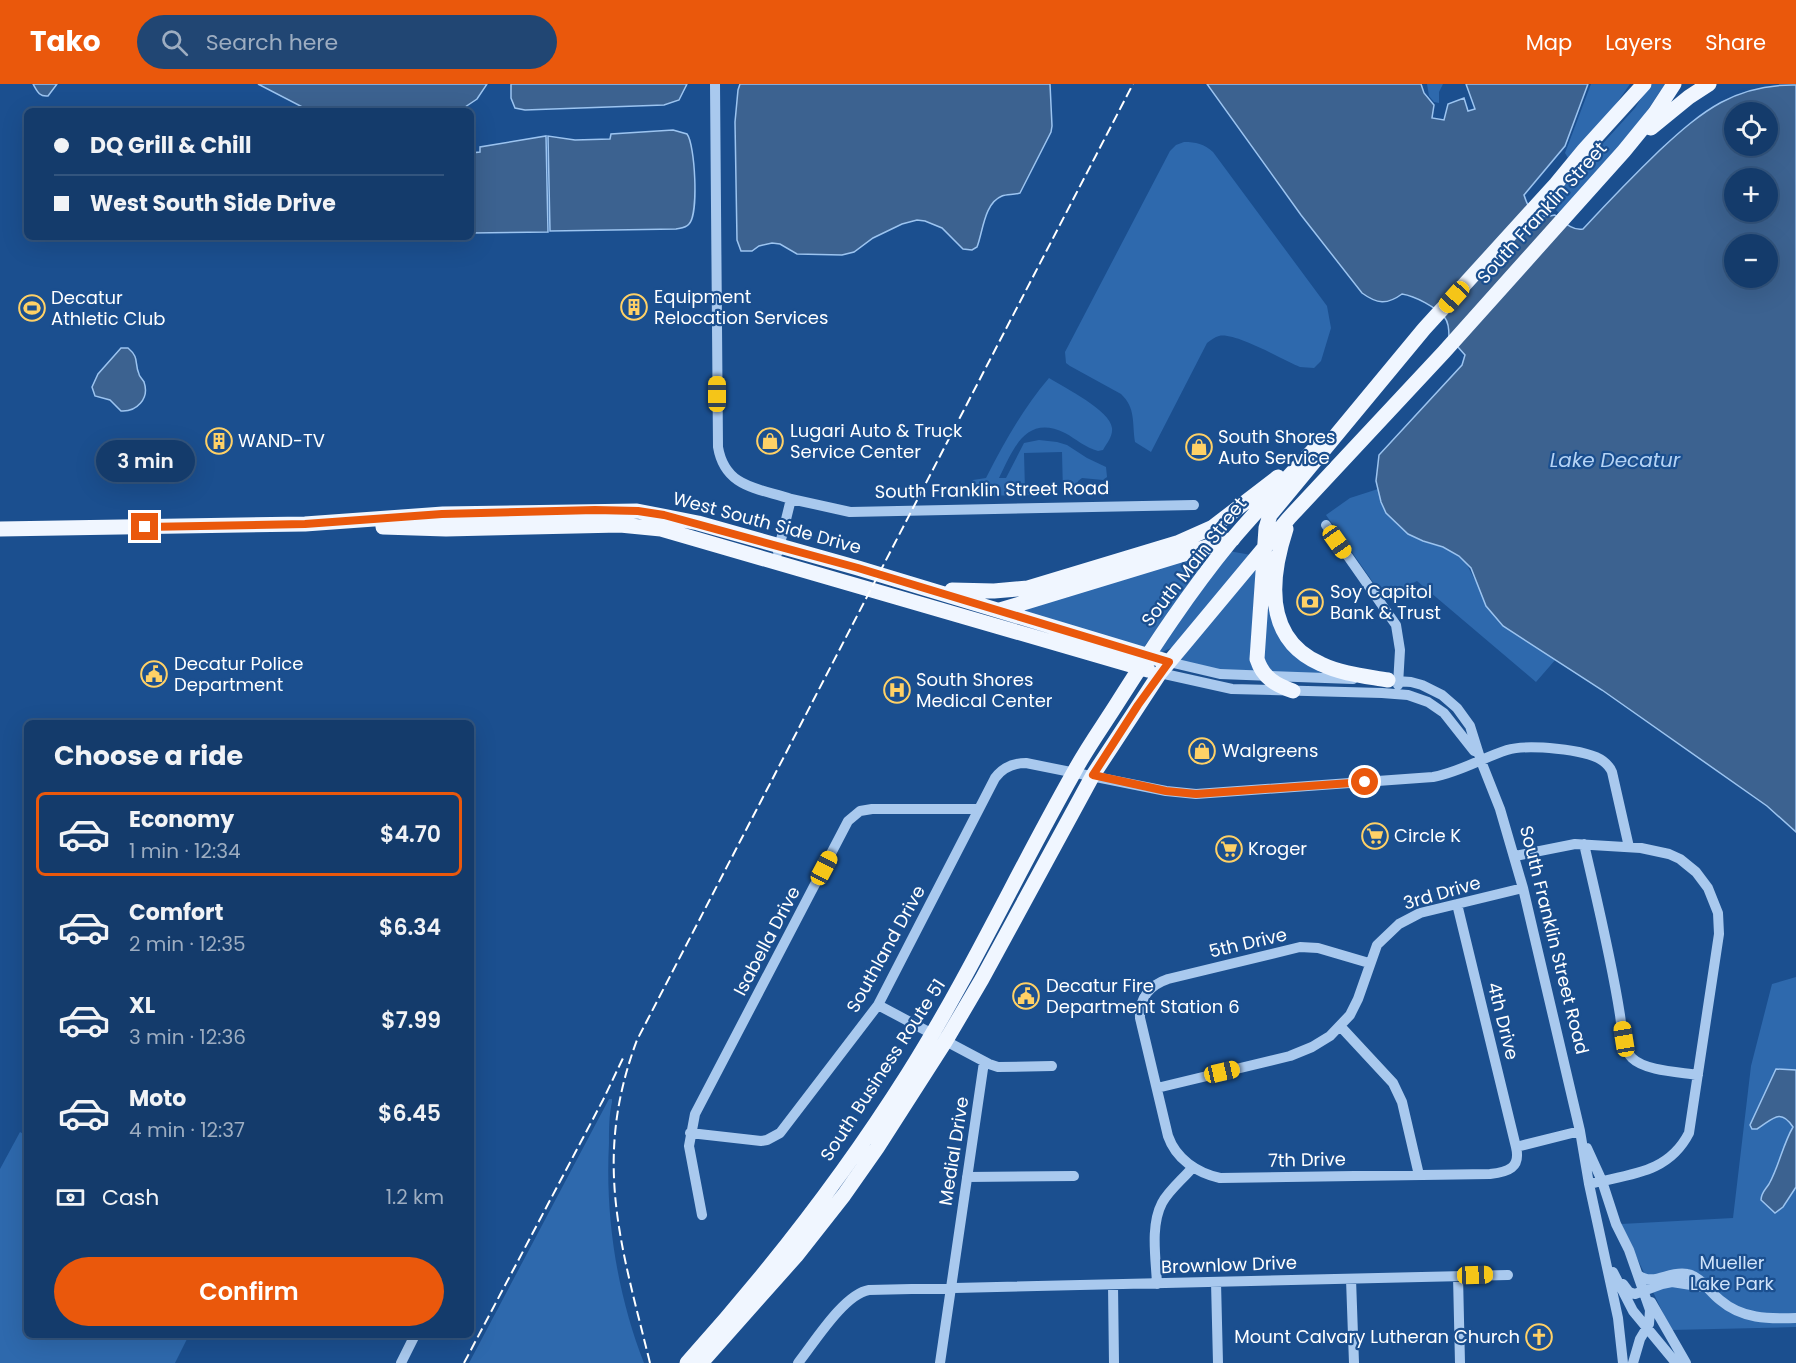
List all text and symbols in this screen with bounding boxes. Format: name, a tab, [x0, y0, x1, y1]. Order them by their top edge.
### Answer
search box	[137, 15, 557, 69]
text: Tako	[30, 22, 101, 61]
icon: search	[158, 26, 191, 59]
text: Search here	[206, 27, 338, 58]
text: Map	[1526, 28, 1572, 57]
text: Layers	[1605, 28, 1672, 57]
text: Share	[1705, 28, 1766, 57]
map controls	[1724, 102, 1778, 288]
button: locate	[1724, 102, 1778, 156]
text: DQ Grill & Chill	[90, 130, 252, 161]
street label: South Franklin Street	[1471, 136, 1612, 289]
button: +	[1724, 168, 1778, 222]
text: West South Side Drive	[90, 188, 336, 219]
button: −	[1724, 234, 1778, 288]
car	[1435, 278, 1473, 316]
place label: Equipment Relocation Services	[654, 284, 828, 330]
place label: Decatur Athletic Club	[51, 285, 166, 331]
building icon: Equipment Relocation Services	[619, 292, 649, 322]
sports icon: Decatur Athletic Club	[17, 293, 47, 323]
car	[708, 376, 726, 412]
place label: Lugari Auto & Truck Service Center	[790, 418, 963, 464]
place label: South Shores Auto Service	[1218, 424, 1335, 470]
building icon: WAND-TV	[204, 426, 234, 456]
shop icon: Lugari Auto & Truck Service Center	[755, 426, 785, 456]
place label: WAND-TV	[238, 428, 325, 453]
shop icon: South Shores Auto Service	[1184, 432, 1214, 462]
callout: 3 min	[96, 440, 195, 482]
water label: Lake Decatur	[1550, 446, 1681, 474]
text: 3 min	[117, 447, 174, 475]
street label: South Franklin Street Road	[874, 475, 1110, 504]
street label: West South Side Drive	[670, 485, 864, 560]
street label: South Main Street	[1135, 492, 1252, 631]
route end	[131, 513, 158, 540]
car	[1319, 522, 1355, 562]
place label: Soy Capitol Bank & Trust	[1330, 579, 1441, 625]
bank icon: Soy Capitol Bank & Trust	[1295, 587, 1325, 617]
place label: Decatur Police Department	[174, 651, 303, 697]
public building icon: Decatur Police Department	[139, 659, 169, 689]
place label: South Shores Medical Center	[916, 667, 1053, 713]
hospital icon: South Shores Medical Center	[882, 675, 912, 705]
shop icon: Walgreens	[1187, 736, 1217, 766]
text: Choose a ride	[54, 737, 243, 774]
place label: Walgreens	[1222, 738, 1318, 763]
route start	[1351, 768, 1378, 795]
text: Economy	[129, 804, 234, 835]
icon: car	[57, 807, 111, 861]
text: $4.70	[380, 819, 441, 850]
supermarket icon: Circle K	[1360, 821, 1390, 851]
place label: Circle K	[1394, 823, 1461, 848]
street label: South Franklin Street Road	[1514, 823, 1595, 1057]
supermarket icon: Kroger	[1214, 834, 1244, 864]
place label: Kroger	[1248, 836, 1307, 861]
text: 1 min · 12:34	[129, 837, 241, 865]
car	[808, 848, 840, 888]
street label: 3rd Drive	[1400, 870, 1483, 915]
street label: Southland Drive	[840, 881, 931, 1017]
street label: Isabella Drive	[727, 882, 806, 1000]
text: Comfort	[129, 897, 223, 928]
icon: car	[57, 900, 111, 954]
text: $6.34	[379, 912, 441, 943]
street label: 5th Drive	[1206, 921, 1289, 964]
text: 2 min · 12:35	[129, 930, 246, 958]
place label: Decatur Fire Department Station 6	[1046, 973, 1240, 1019]
street label: South Business Route 51	[814, 974, 951, 1166]
street label: 4th Drive	[1482, 979, 1525, 1062]
public building icon: Decatur Fire Department Station 6	[1011, 981, 1041, 1011]
text: XL	[129, 990, 155, 1021]
icon: car	[57, 993, 111, 1047]
text: $7.99	[381, 1005, 441, 1036]
car	[1612, 1020, 1636, 1058]
text: 3 min · 12:36	[129, 1023, 246, 1051]
car	[1202, 1059, 1242, 1085]
text: Moto	[129, 1083, 186, 1114]
icon: car	[57, 1086, 111, 1140]
street label: Medial Drive	[933, 1095, 974, 1207]
text: $6.45	[378, 1098, 441, 1129]
text: 4 min · 12:37	[129, 1116, 245, 1144]
street label: 7th Drive	[1268, 1146, 1346, 1173]
icon: cash	[54, 1181, 87, 1214]
text: Cash	[102, 1182, 159, 1213]
text: 1.2 km	[386, 1183, 444, 1211]
street label: Brownlow Drive	[1160, 1250, 1297, 1279]
park label: Mueller Lake Park	[1690, 1250, 1775, 1296]
button: Confirm	[54, 1257, 444, 1326]
car	[1457, 1265, 1493, 1285]
church icon: Mount Calvary Lutheran Church	[1524, 1322, 1554, 1352]
place label: Mount Calvary Lutheran Church	[1234, 1324, 1520, 1349]

